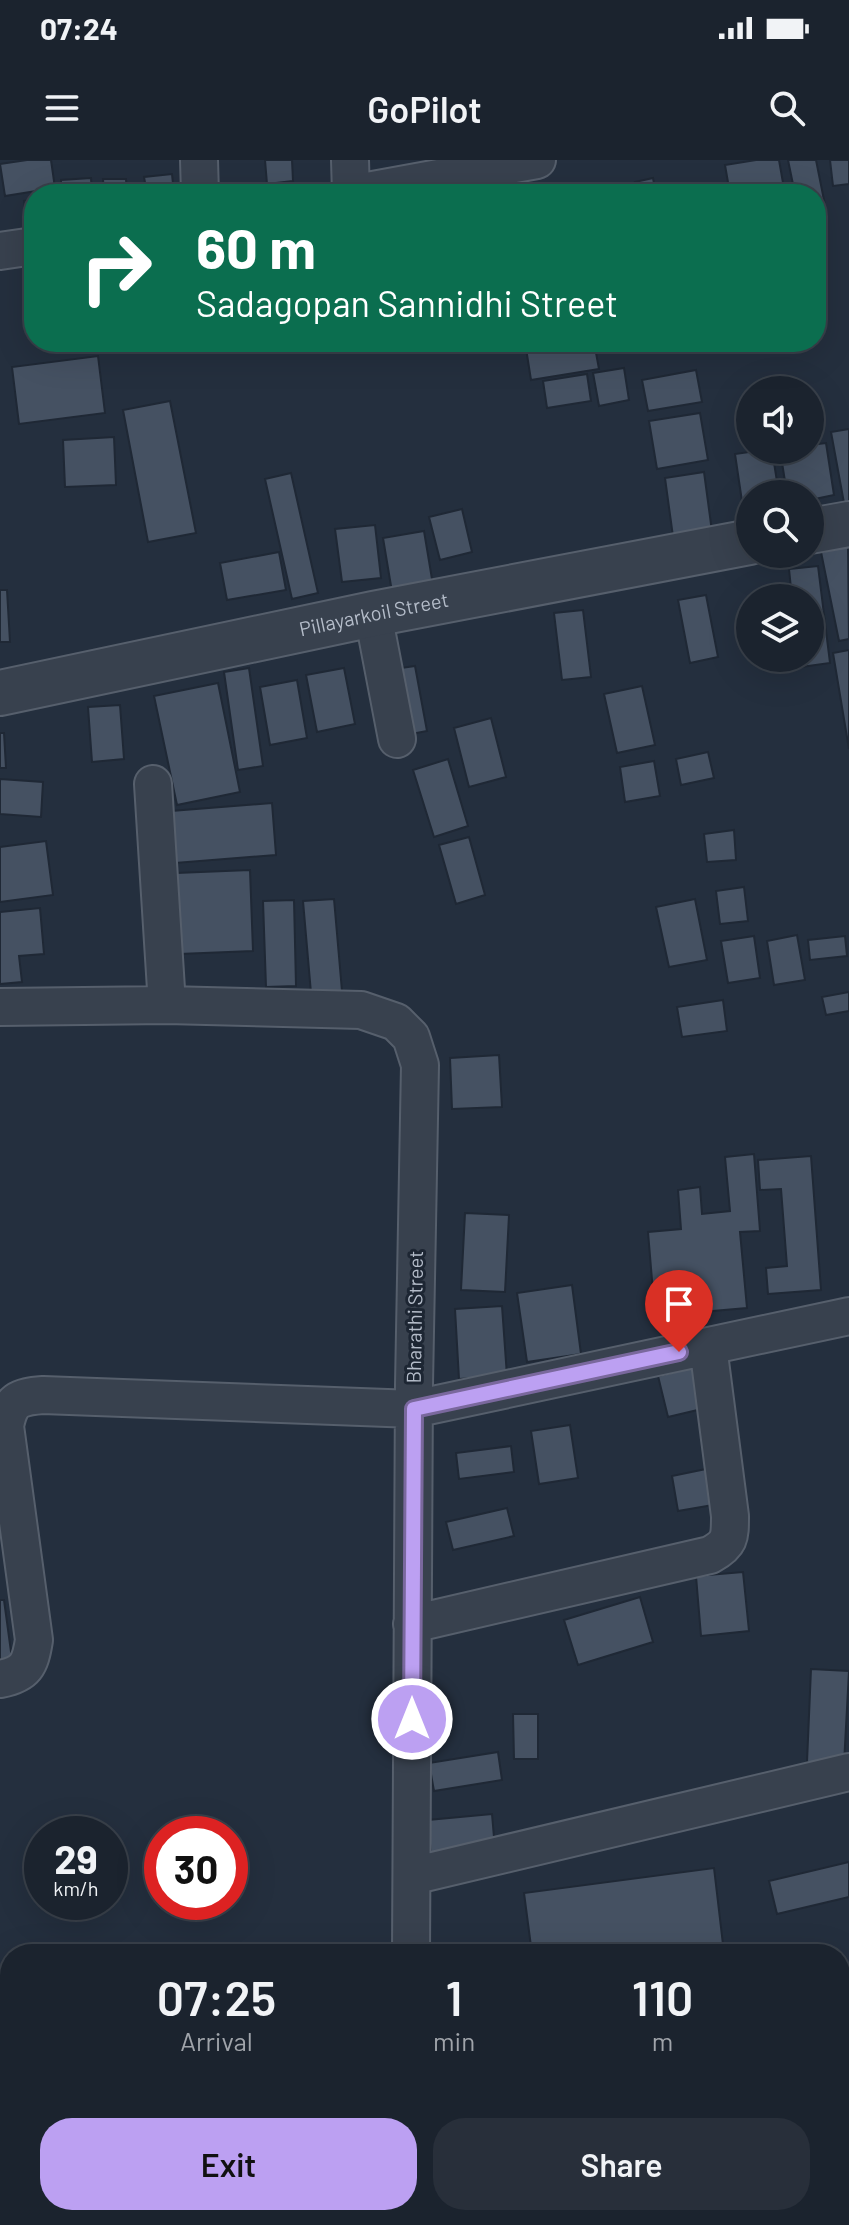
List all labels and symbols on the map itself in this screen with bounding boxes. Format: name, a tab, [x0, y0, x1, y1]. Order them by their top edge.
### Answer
street label: Pillayarkoil Street	[297, 587, 450, 640]
street label: Bharathi Street	[401, 1250, 427, 1384]
pin	[645, 1270, 713, 1352]
position arrow	[370, 1677, 454, 1761]
speed limit sign: 30	[144, 1816, 248, 1920]

